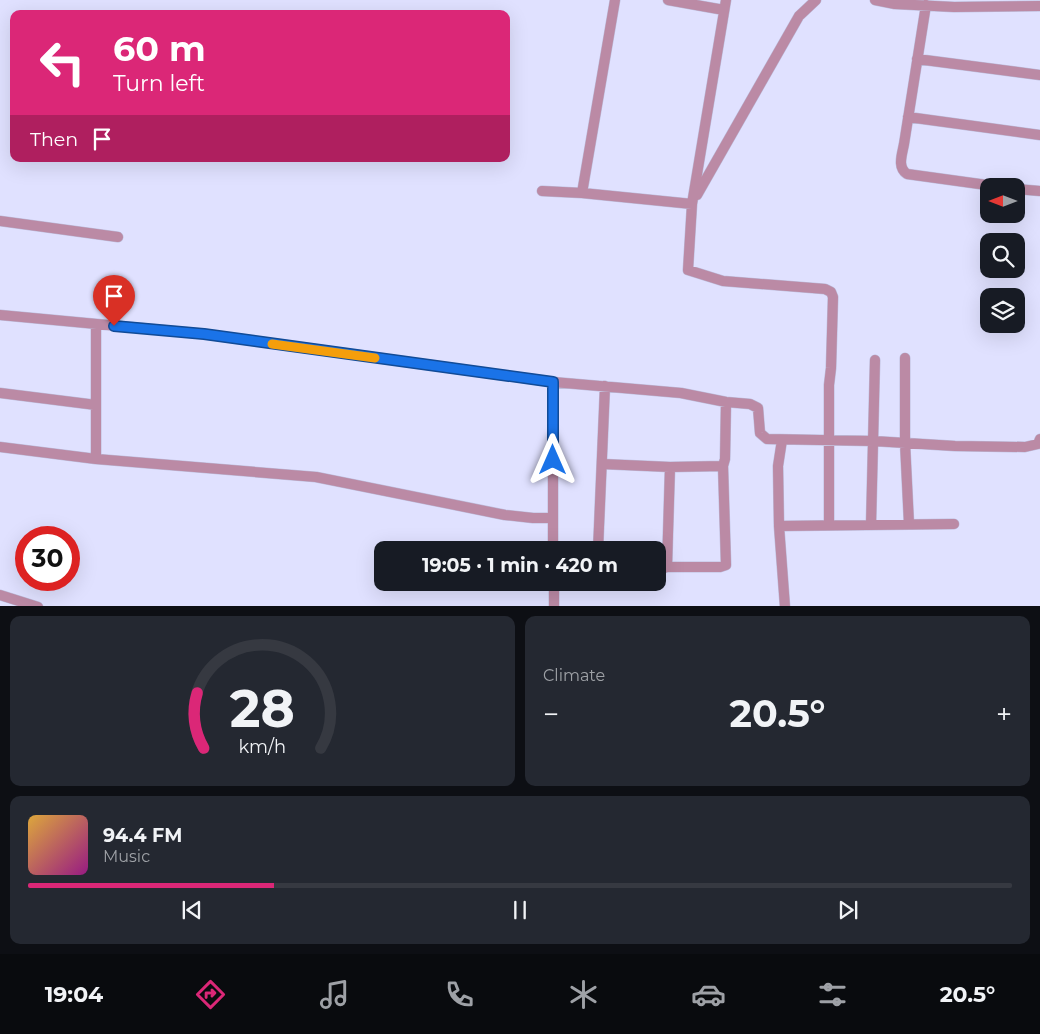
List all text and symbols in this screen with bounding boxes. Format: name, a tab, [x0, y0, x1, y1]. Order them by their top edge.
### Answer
text: 60 m	[113, 27, 206, 70]
icon: left	[30, 30, 95, 95]
text: Turn left	[113, 70, 205, 97]
icon: arrive	[88, 125, 116, 153]
text: Then	[30, 128, 78, 151]
north arrow	[980, 178, 1025, 222]
map controls	[980, 178, 1025, 333]
button: search	[980, 233, 1025, 278]
pin	[93, 275, 135, 326]
icon: arrive	[100, 282, 128, 310]
button: layers	[980, 288, 1025, 333]
position arrow	[526, 433, 578, 485]
speed limit sign: 30	[15, 526, 80, 591]
text: 19:05 · 1 min · 420 m	[422, 554, 618, 577]
text: Climate	[543, 666, 605, 685]
text: 28	[230, 677, 295, 740]
text: 20.5°	[730, 690, 825, 737]
text: −	[543, 697, 559, 731]
text: +	[996, 697, 1012, 731]
text: km/h	[239, 736, 286, 757]
text: 94.4 FM	[103, 824, 182, 847]
text: Music	[103, 847, 150, 866]
icon: previous	[178, 896, 206, 924]
icon: pause	[506, 896, 534, 924]
icon: next	[834, 896, 862, 924]
icon: directions	[193, 977, 228, 1012]
icon: music	[317, 977, 352, 1012]
icon: phone	[442, 977, 477, 1012]
icon: climate	[566, 977, 601, 1012]
icon: car	[691, 977, 726, 1012]
icon: filters	[815, 977, 850, 1012]
text: 19:04	[45, 981, 103, 1008]
text: 20.5°	[940, 981, 995, 1008]

